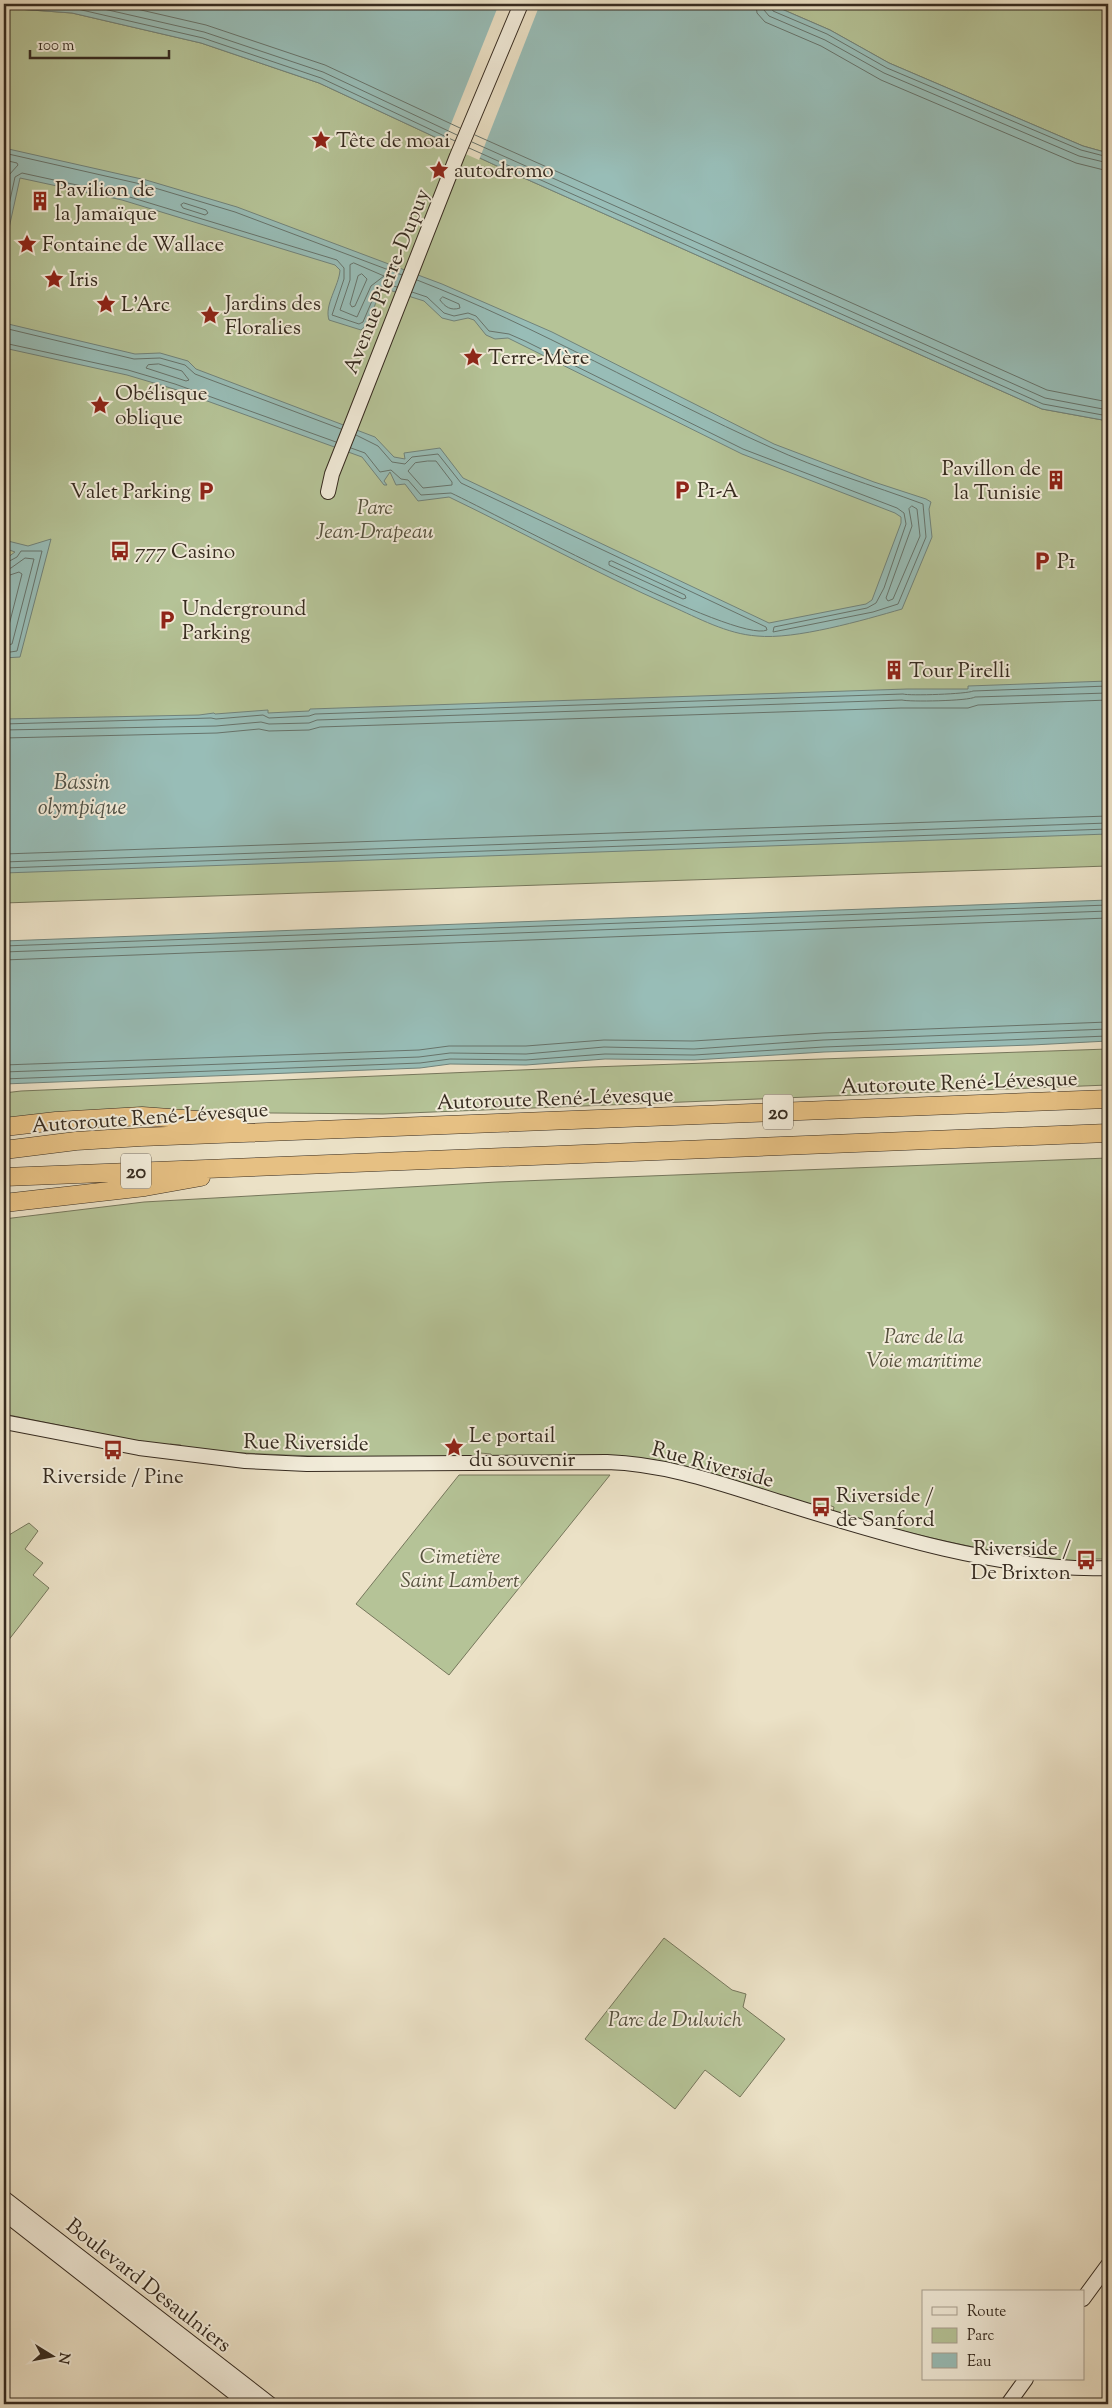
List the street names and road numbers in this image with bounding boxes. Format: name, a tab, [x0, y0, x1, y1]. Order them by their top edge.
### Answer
street label: Avenue Pierre-Dupuy	[337, 184, 439, 379]
street label: Autoroute René-Lévesque	[840, 1065, 1078, 1103]
street label: Autoroute René-Lévesque	[436, 1081, 674, 1119]
road number: 20	[763, 1094, 793, 1130]
street label: Autoroute René-Lévesque	[31, 1096, 270, 1142]
road number: 20	[121, 1154, 151, 1188]
street label: Rue Riverside	[243, 1428, 369, 1460]
street label: Rue Riverside	[648, 1435, 777, 1497]
street label: Boulevard Desaulniers	[59, 2212, 237, 2361]

